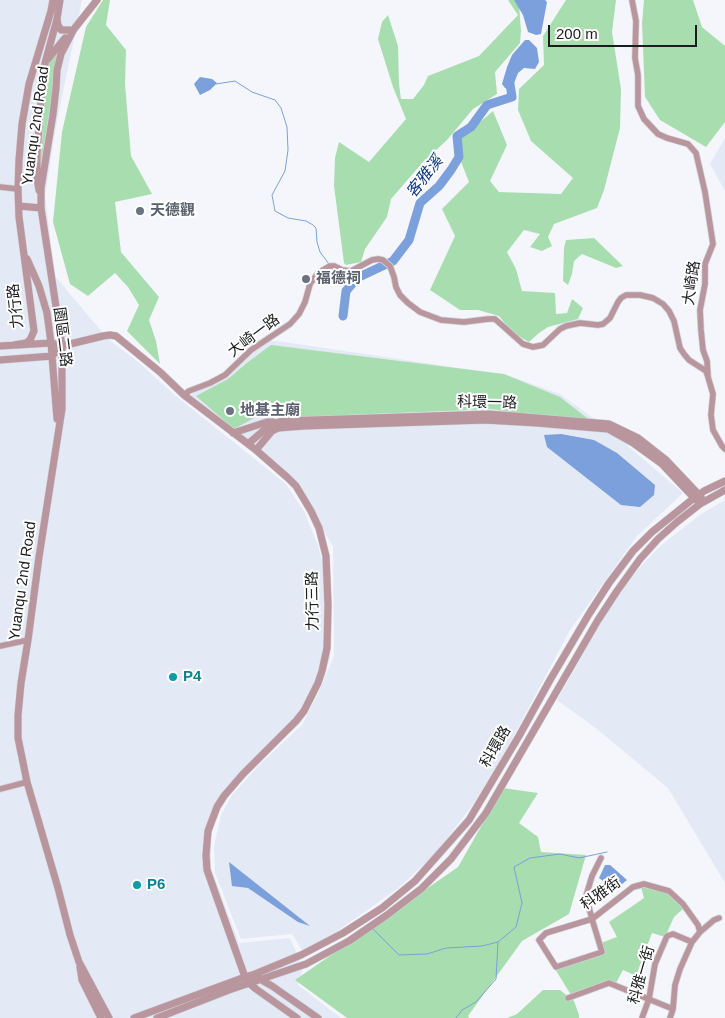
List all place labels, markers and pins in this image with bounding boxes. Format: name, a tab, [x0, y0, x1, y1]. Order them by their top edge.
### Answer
place label: 天德觀	[150, 202, 195, 220]
marker: 天德觀	[134, 205, 146, 217]
place label: 福德祠	[316, 270, 361, 288]
marker: 福德祠	[300, 273, 312, 285]
place label: 地基主廟	[240, 402, 300, 420]
marker: 地基主廟	[224, 405, 236, 417]
place label: P4	[183, 668, 201, 686]
marker: P4	[167, 671, 179, 683]
place label: P6	[147, 876, 165, 894]
marker: P6	[131, 879, 143, 891]

